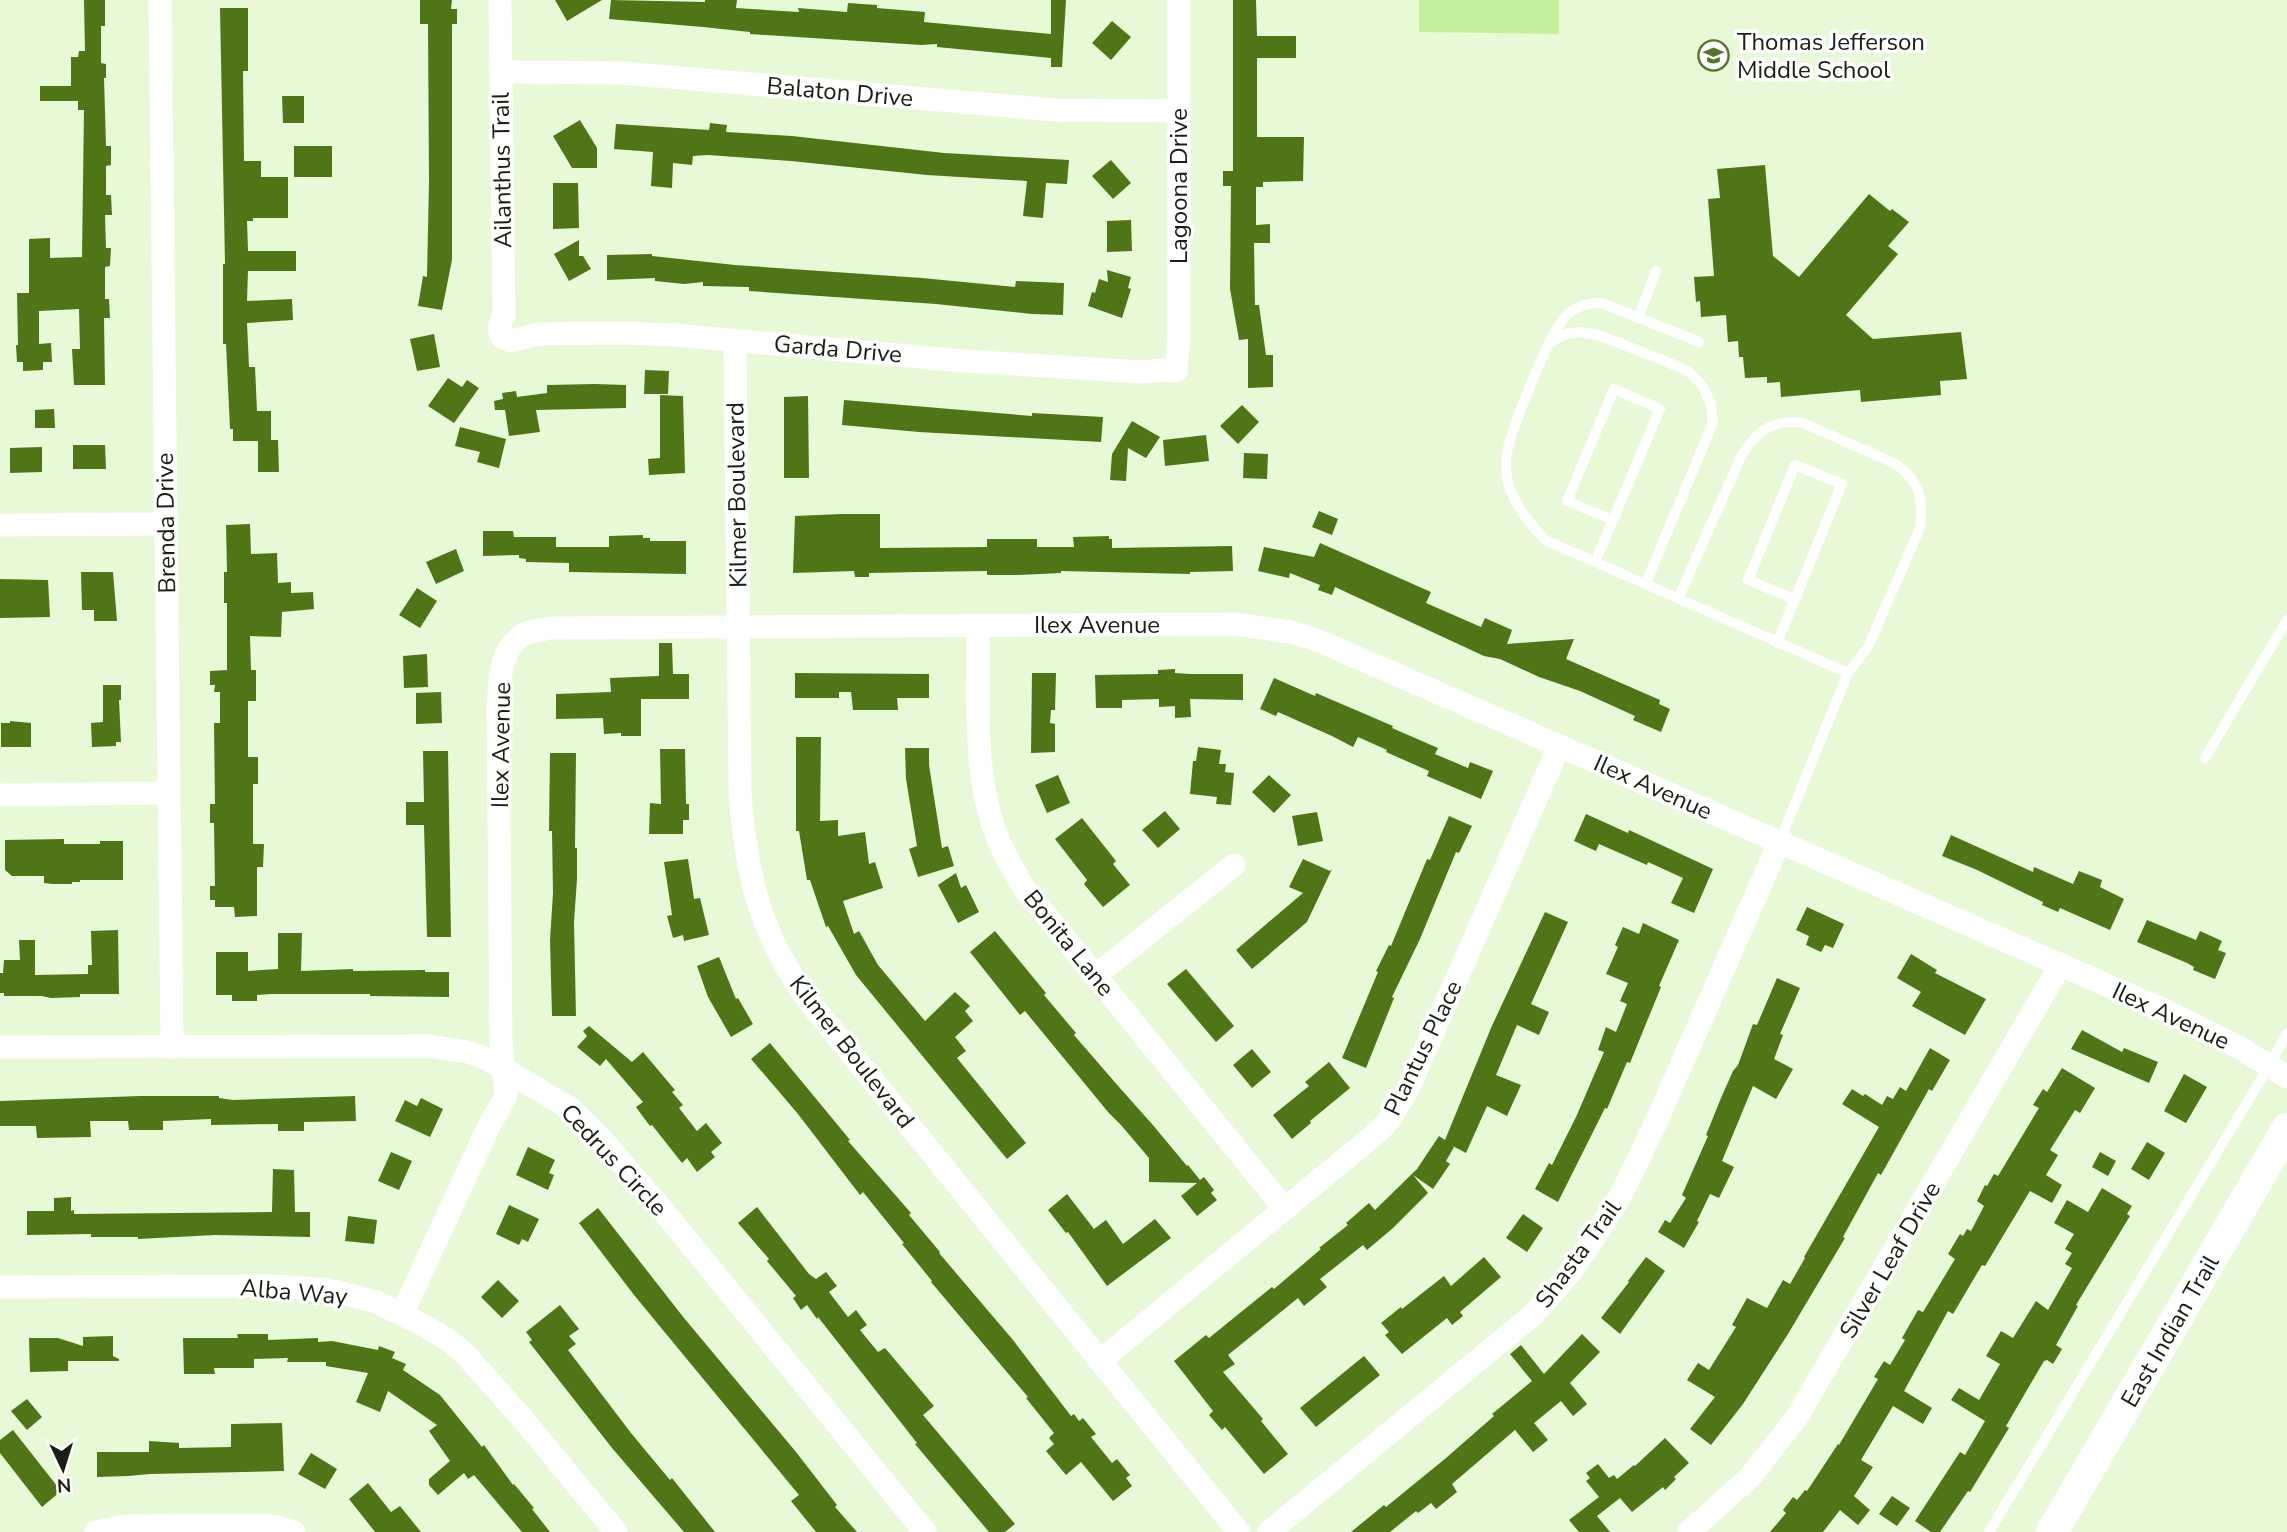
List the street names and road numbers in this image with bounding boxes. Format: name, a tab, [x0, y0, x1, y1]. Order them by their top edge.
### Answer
street label: Balaton Drive	[765, 70, 915, 114]
street label: Ailanthus Trail	[485, 92, 519, 248]
street label: Lagoona Drive	[1163, 108, 1195, 264]
street label: Garda Drive	[773, 327, 903, 371]
street label: Kilmer Boulevard	[719, 402, 755, 588]
street label: Brenda Drive	[149, 452, 183, 594]
street label: Ilex Avenue	[1034, 609, 1160, 641]
street label: Ilex Avenue	[484, 682, 518, 808]
street label: Ilex Avenue	[1589, 747, 1717, 827]
street label: Bonita Lane	[1016, 883, 1122, 1003]
street label: Kilmer Boulevard	[782, 969, 922, 1135]
street label: Plantus Place	[1376, 975, 1470, 1121]
street label: Ilex Avenue	[2107, 975, 2235, 1057]
street label: Cedrus Circle	[554, 1097, 674, 1223]
street label: Silver Leaf Drive	[1832, 1176, 1948, 1344]
street label: Shasta Trail	[1528, 1194, 1628, 1314]
street label: East Indian Trail	[2113, 1249, 2227, 1413]
street label: Alba Way	[239, 1271, 350, 1313]

